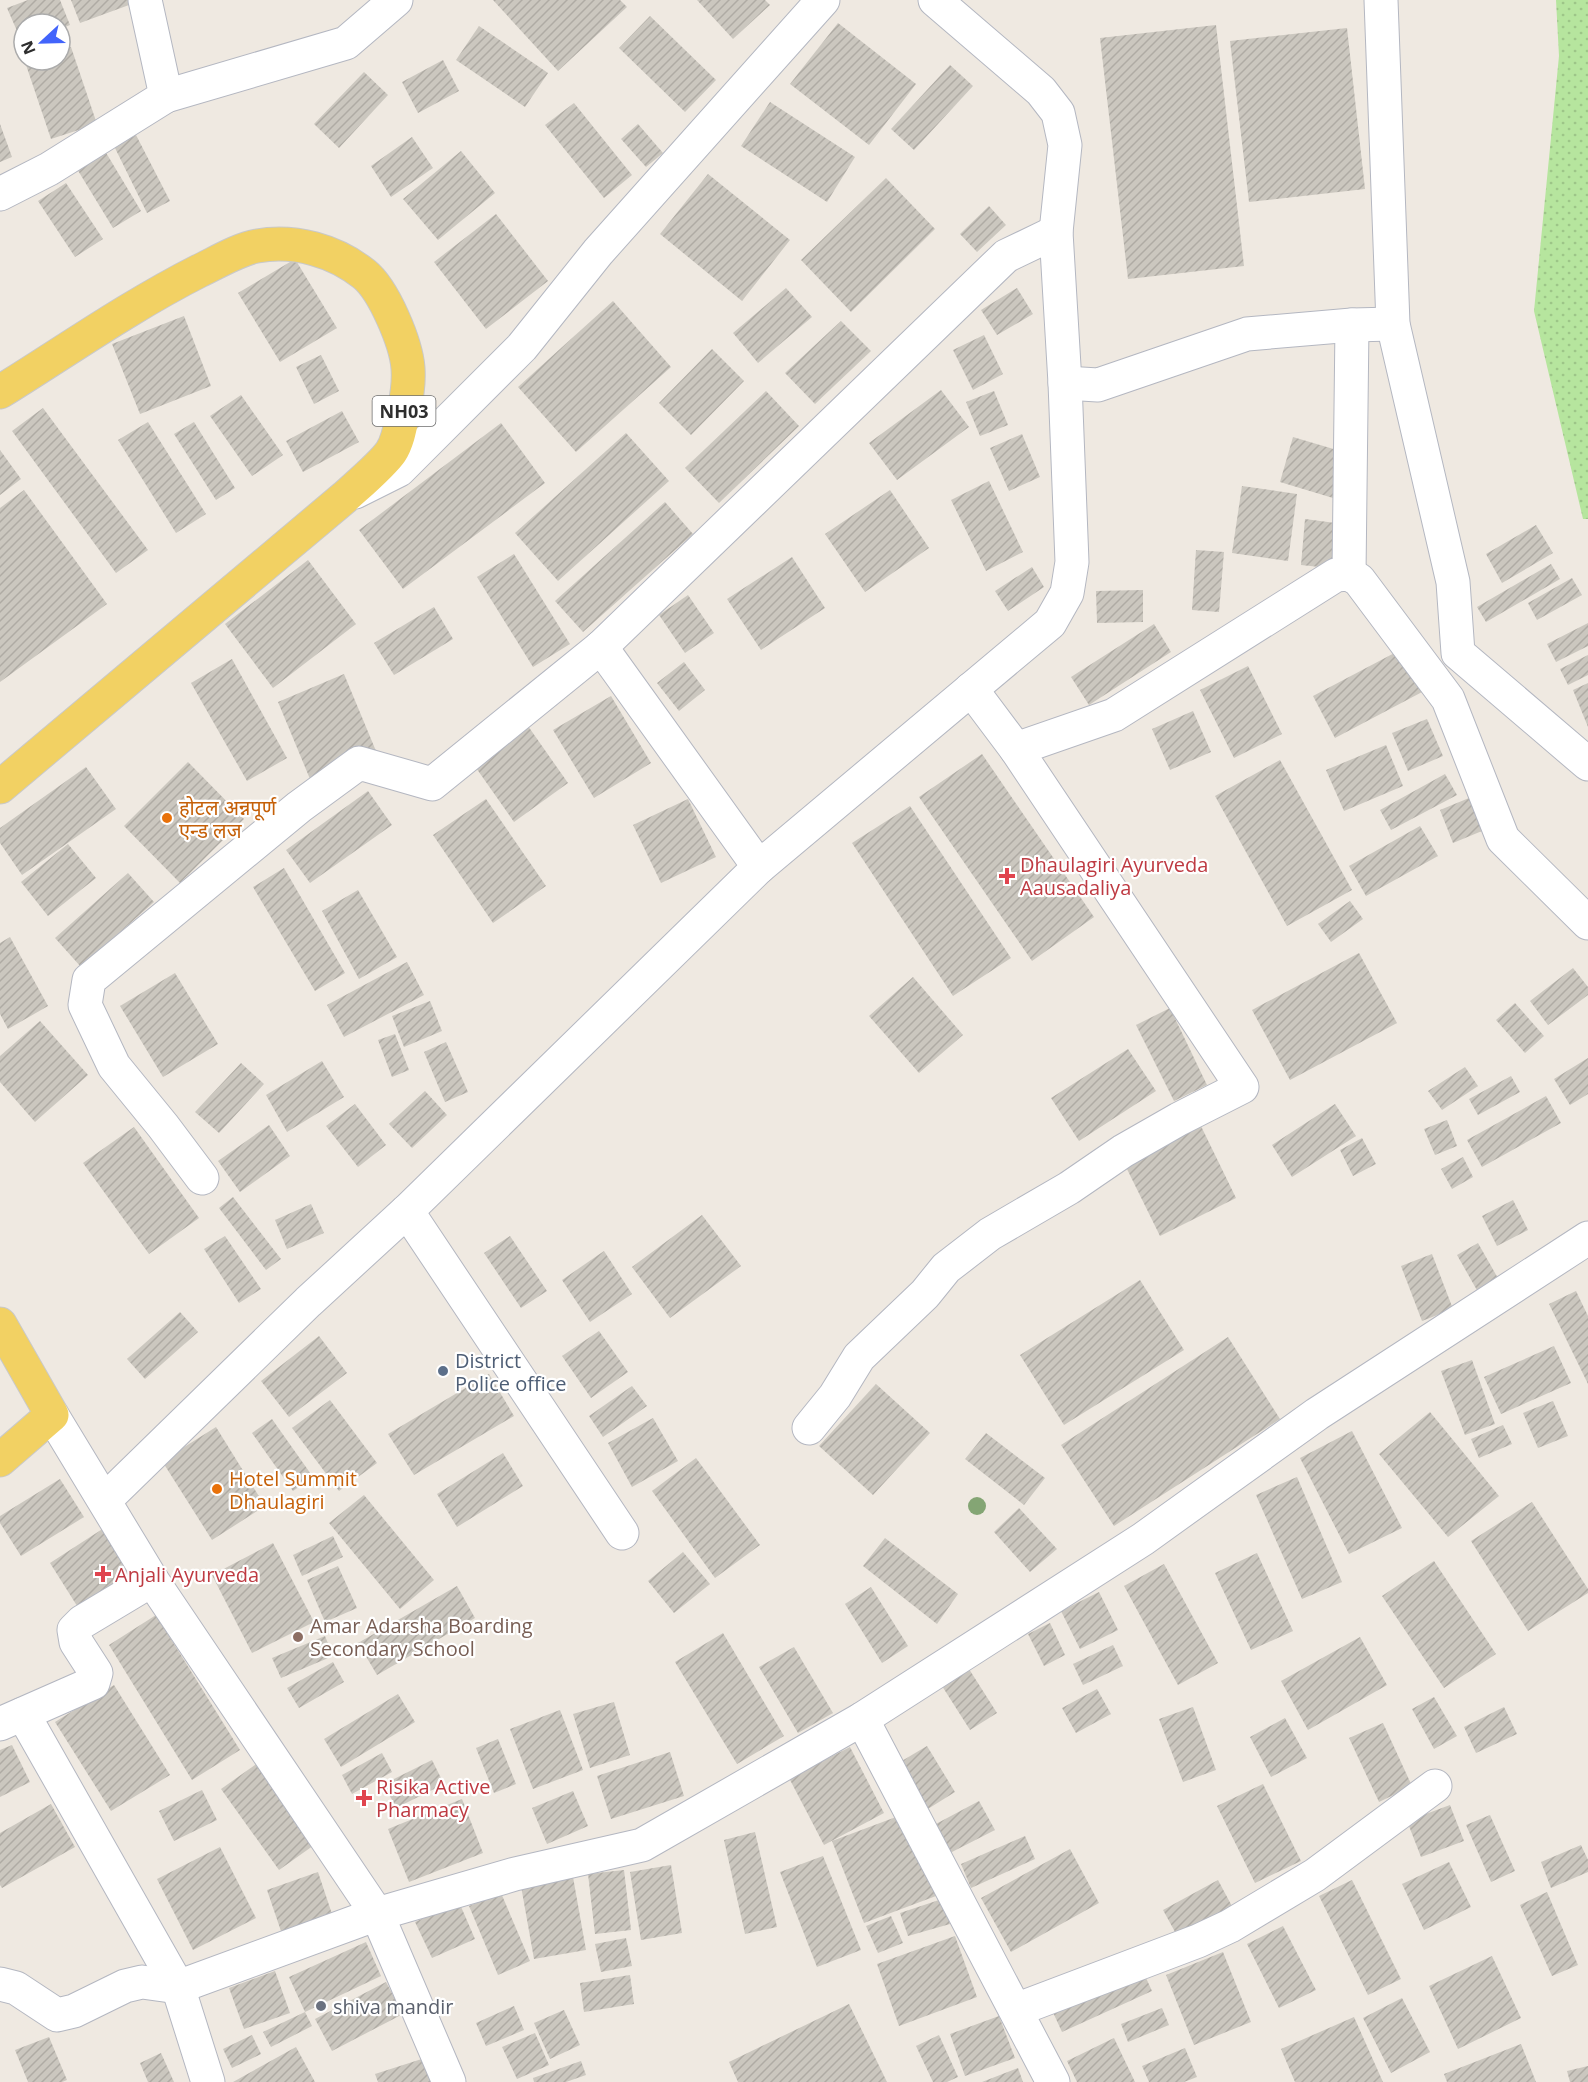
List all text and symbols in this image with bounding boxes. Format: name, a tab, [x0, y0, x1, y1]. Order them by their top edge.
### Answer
north arrow	[12, 12, 72, 72]
text: N	[15, 37, 41, 58]
road number: NH03	[372, 396, 436, 426]
place label: होटल अन्नपूर्ण एन्ड लज	[179, 794, 277, 844]
marker: होटल अन्नपूर्ण एन्ड लज	[160, 811, 174, 825]
place label: Dhaulagiri Ayurveda Aausadaliya	[1020, 851, 1208, 901]
marker: Dhaulagiri Ayurveda Aausadaliya	[998, 867, 1016, 885]
place label: District Police office	[455, 1347, 567, 1397]
marker: District Police office	[436, 1364, 450, 1378]
place label: Hotel Summit Dhaulagiri	[229, 1465, 357, 1515]
marker: Hotel Summit Dhaulagiri	[210, 1482, 224, 1496]
place label: Anjali Ayurveda	[115, 1561, 259, 1588]
marker: Anjali Ayurveda	[96, 1567, 110, 1581]
place label: Amar Adarsha Boarding Secondary School	[310, 1612, 533, 1662]
marker: Amar Adarsha Boarding Secondary School	[291, 1630, 305, 1644]
place label: Risika Active Pharmacy	[376, 1773, 490, 1823]
marker: Risika Active Pharmacy	[357, 1791, 371, 1805]
place label: shiva mandir	[333, 1993, 454, 2020]
marker: shiva mandir	[314, 1999, 328, 2013]

